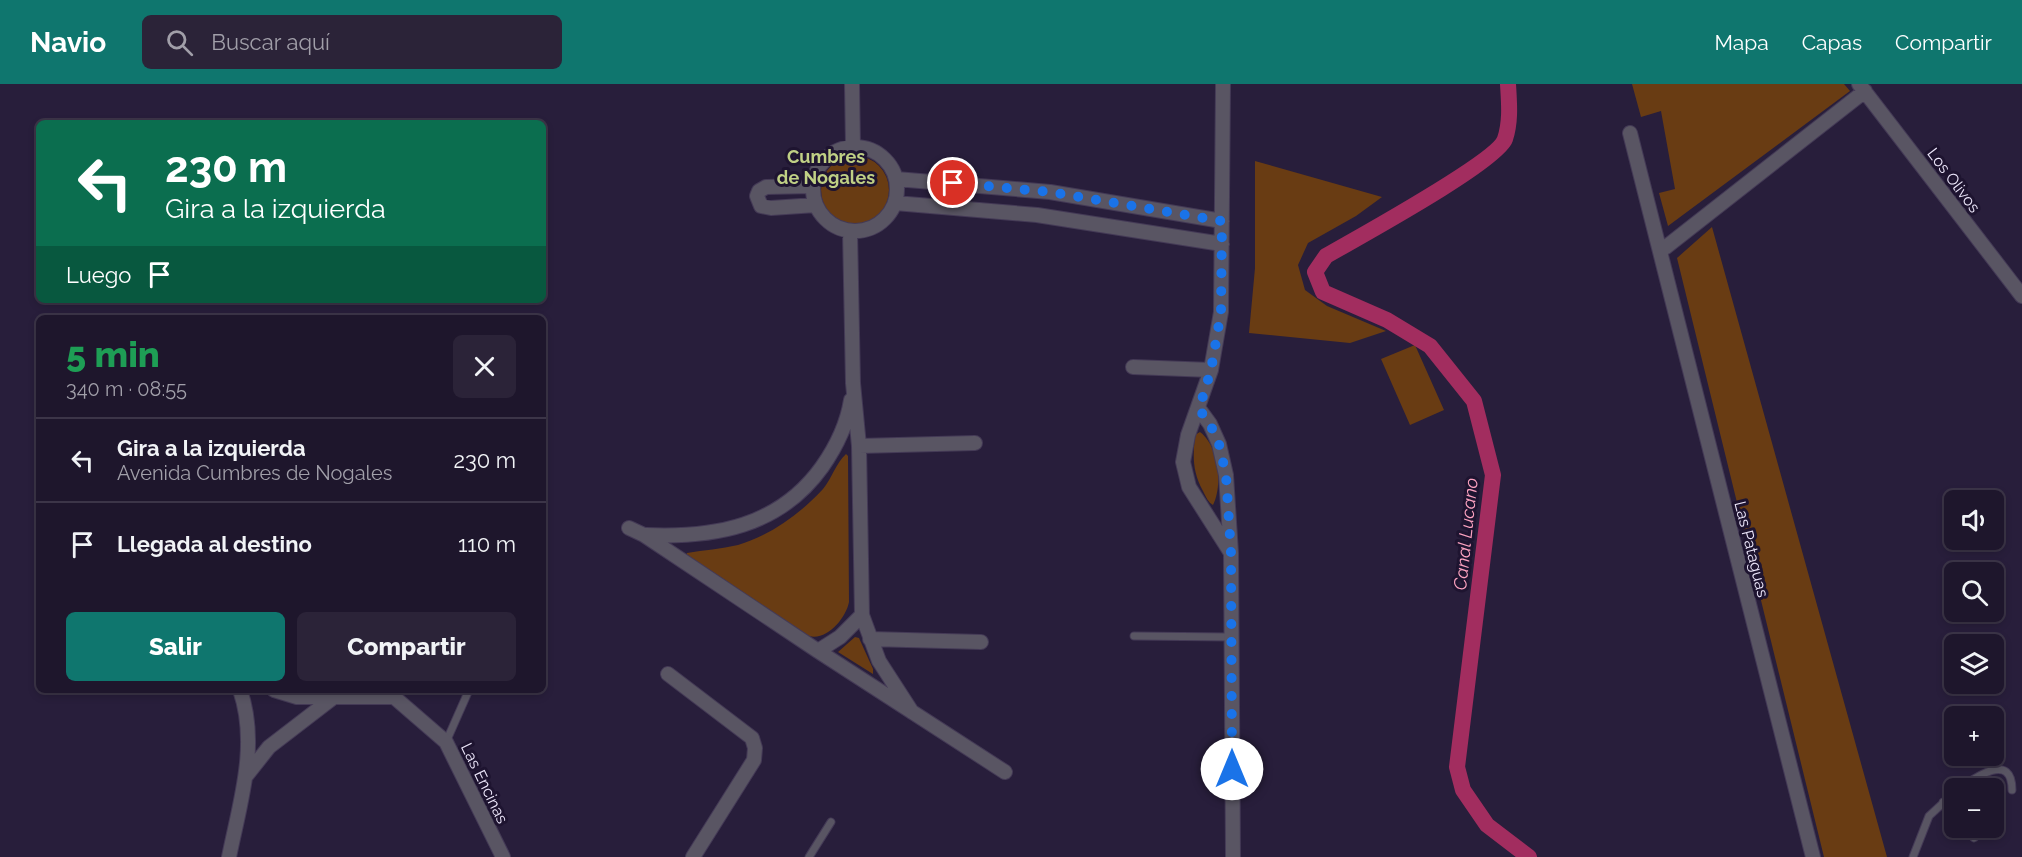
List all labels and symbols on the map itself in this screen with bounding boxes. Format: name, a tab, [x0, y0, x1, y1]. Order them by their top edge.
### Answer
street label: Los Olivos	[1923, 144, 1984, 217]
district label: Cumbres de Nogales	[777, 146, 875, 188]
pin	[927, 157, 978, 208]
water label: Canal Lucano	[1449, 477, 1482, 591]
street label: Las Pataguas	[1730, 499, 1773, 599]
position arrow	[1200, 737, 1264, 801]
street label: Las Encinas	[457, 740, 512, 827]

